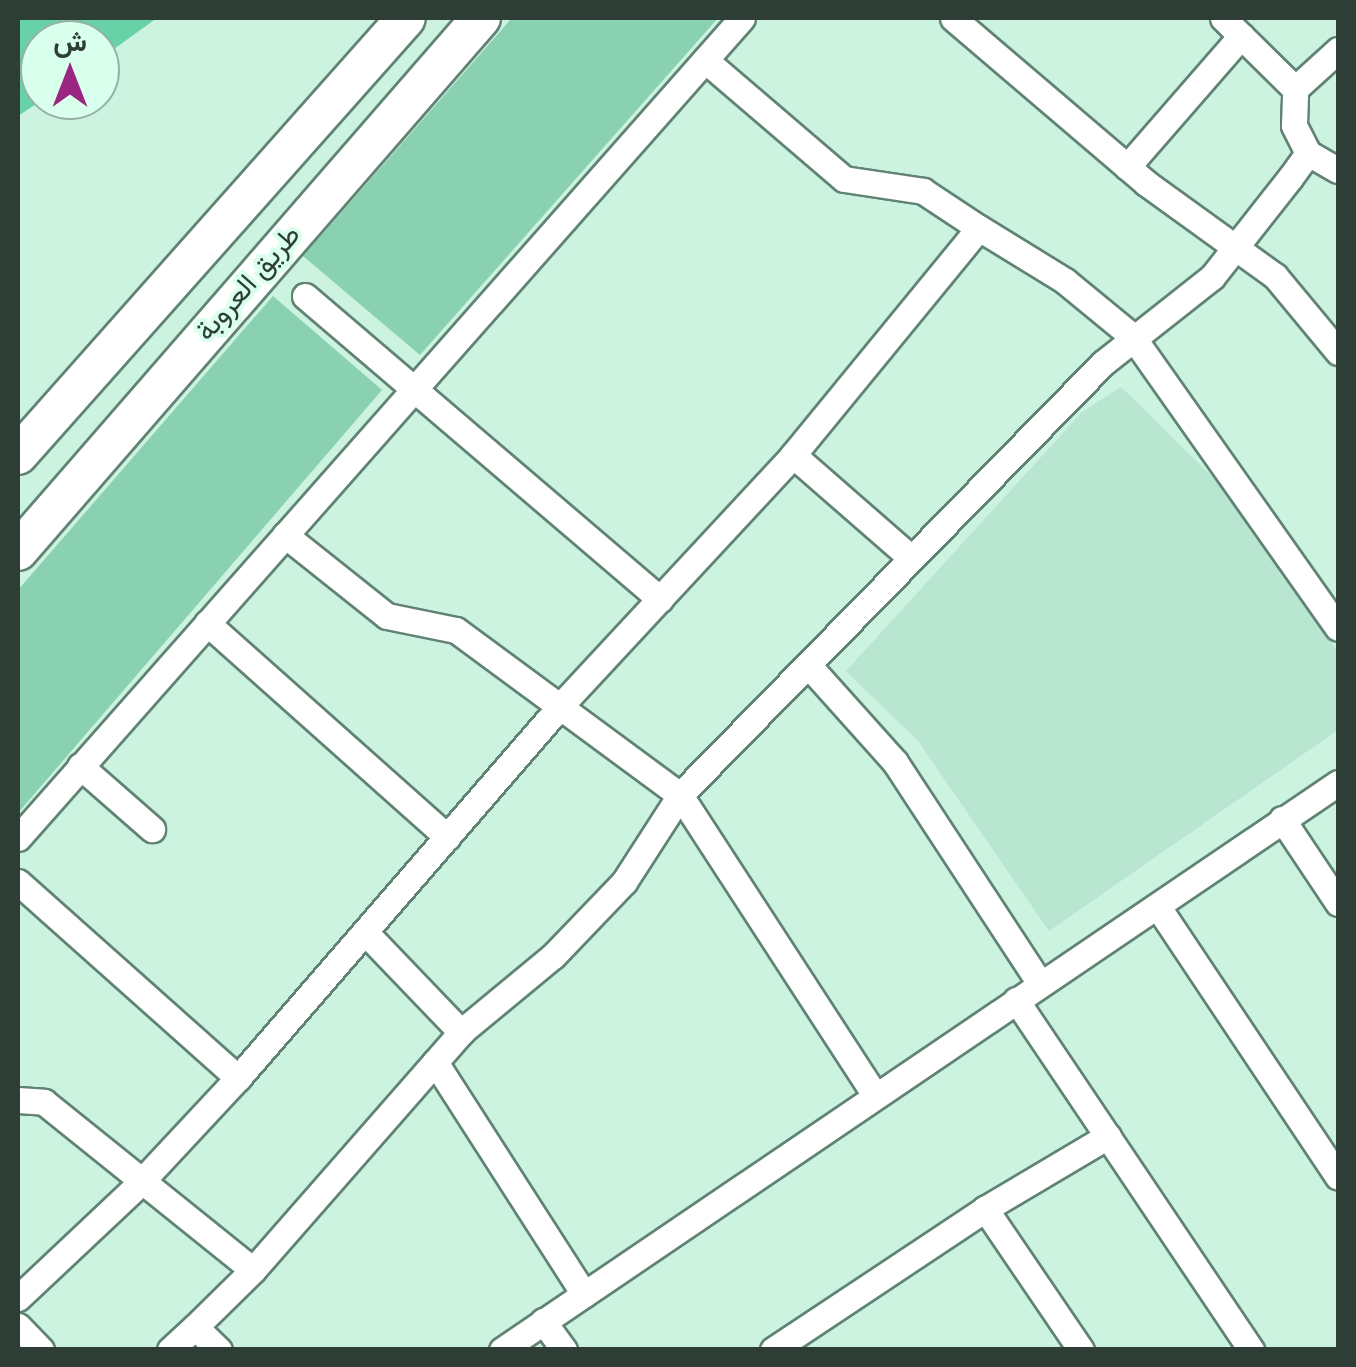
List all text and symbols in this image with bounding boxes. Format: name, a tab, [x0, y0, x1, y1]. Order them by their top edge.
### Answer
north arrow	[20, 20, 120, 120]
text: ش	[53, 25, 87, 58]
street label: طريق العروبة	[189, 218, 307, 348]

